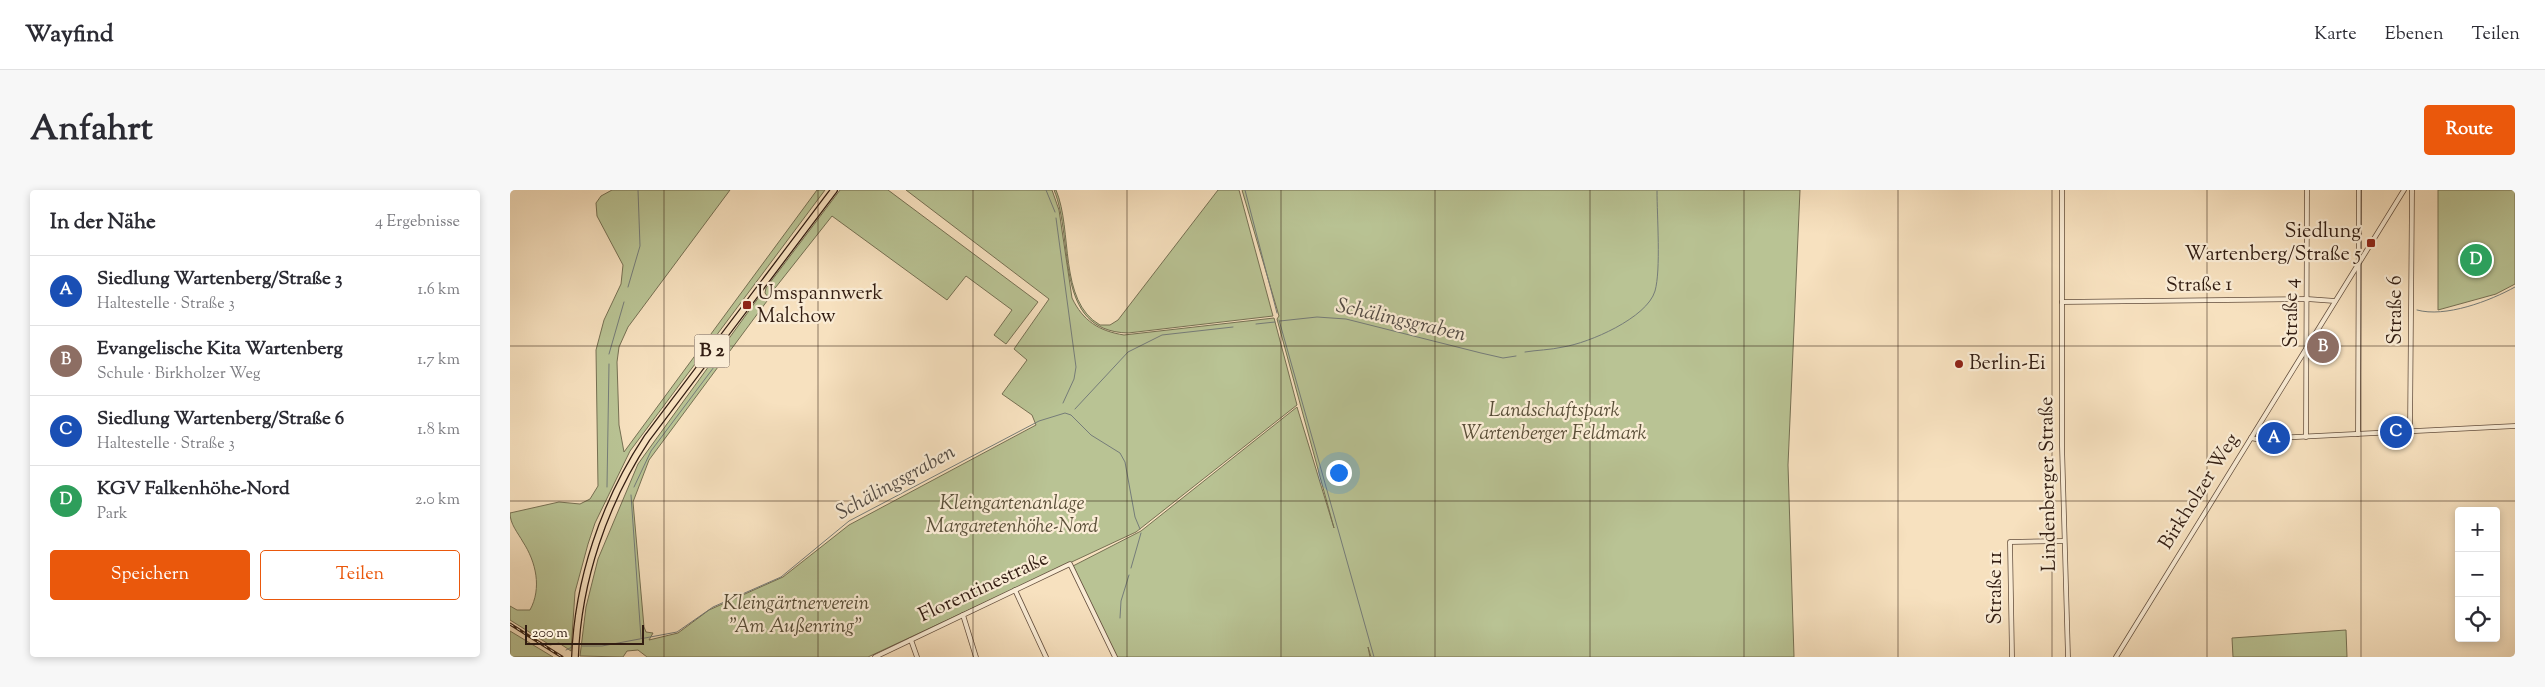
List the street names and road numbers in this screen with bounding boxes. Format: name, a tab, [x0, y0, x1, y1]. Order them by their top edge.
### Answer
street label: Straße 1	[2166, 271, 2233, 301]
street label: Straße 6	[2382, 275, 2411, 345]
street label: Straße 4	[2278, 278, 2307, 348]
road number: B 2	[694, 334, 730, 368]
street label: Lindenberger Straße	[2033, 396, 2065, 572]
street label: Birkholzer Weg	[2153, 428, 2248, 556]
street label: Florentinestraße	[914, 545, 1054, 631]
street label: Straße 11	[1982, 551, 2011, 625]

